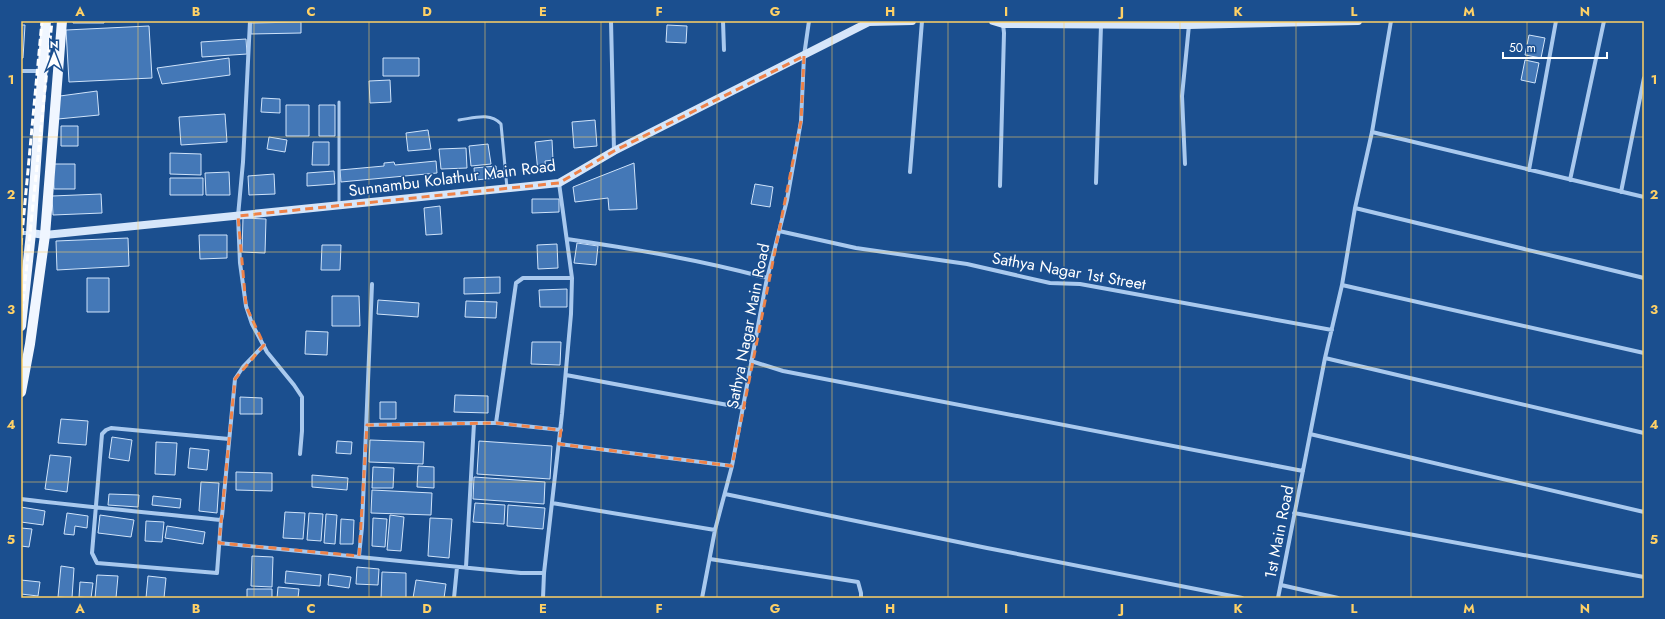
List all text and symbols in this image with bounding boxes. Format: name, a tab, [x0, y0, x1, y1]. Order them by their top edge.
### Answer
text: A	[74, 2, 85, 21]
text: B	[192, 2, 201, 21]
text: C	[306, 2, 316, 21]
text: D	[422, 2, 432, 21]
text: E	[539, 2, 547, 21]
text: F	[655, 2, 663, 21]
text: G	[770, 2, 781, 21]
text: H	[885, 2, 895, 21]
text: I	[1004, 2, 1008, 21]
text: J	[1117, 2, 1124, 21]
text: K	[1233, 2, 1243, 21]
text: L	[1351, 2, 1358, 21]
text: M	[1463, 2, 1475, 21]
text: N	[1580, 2, 1590, 21]
north arrow	[34, 34, 74, 74]
scale bar	[1503, 34, 1607, 60]
text: N	[50, 36, 58, 52]
text: 50 m	[1509, 39, 1536, 57]
text: 1	[8, 70, 14, 89]
text: 1	[1651, 70, 1657, 89]
street label: Sunnambu Kolathur Main Road	[347, 154, 557, 202]
text: 2	[7, 185, 15, 204]
text: 2	[1650, 185, 1658, 204]
street label: Sathya Nagar Main Road	[721, 241, 775, 411]
street label: Sathya Nagar 1st Street	[990, 246, 1148, 296]
text: 3	[7, 300, 15, 319]
text: 3	[1650, 300, 1658, 319]
text: 4	[6, 415, 16, 434]
text: 4	[1649, 415, 1659, 434]
street label: 1st Main Road	[1259, 483, 1299, 581]
text: 5	[7, 530, 15, 549]
text: 5	[1650, 530, 1658, 549]
text: A	[74, 599, 85, 618]
text: B	[192, 599, 201, 618]
text: C	[306, 599, 316, 618]
text: D	[422, 599, 432, 618]
text: E	[539, 599, 547, 618]
text: F	[655, 599, 663, 618]
text: G	[770, 599, 781, 618]
text: H	[885, 599, 895, 618]
text: I	[1004, 599, 1008, 618]
text: J	[1117, 599, 1124, 618]
text: K	[1233, 599, 1243, 618]
text: L	[1351, 599, 1358, 618]
text: M	[1463, 599, 1475, 618]
text: N	[1580, 599, 1590, 618]

